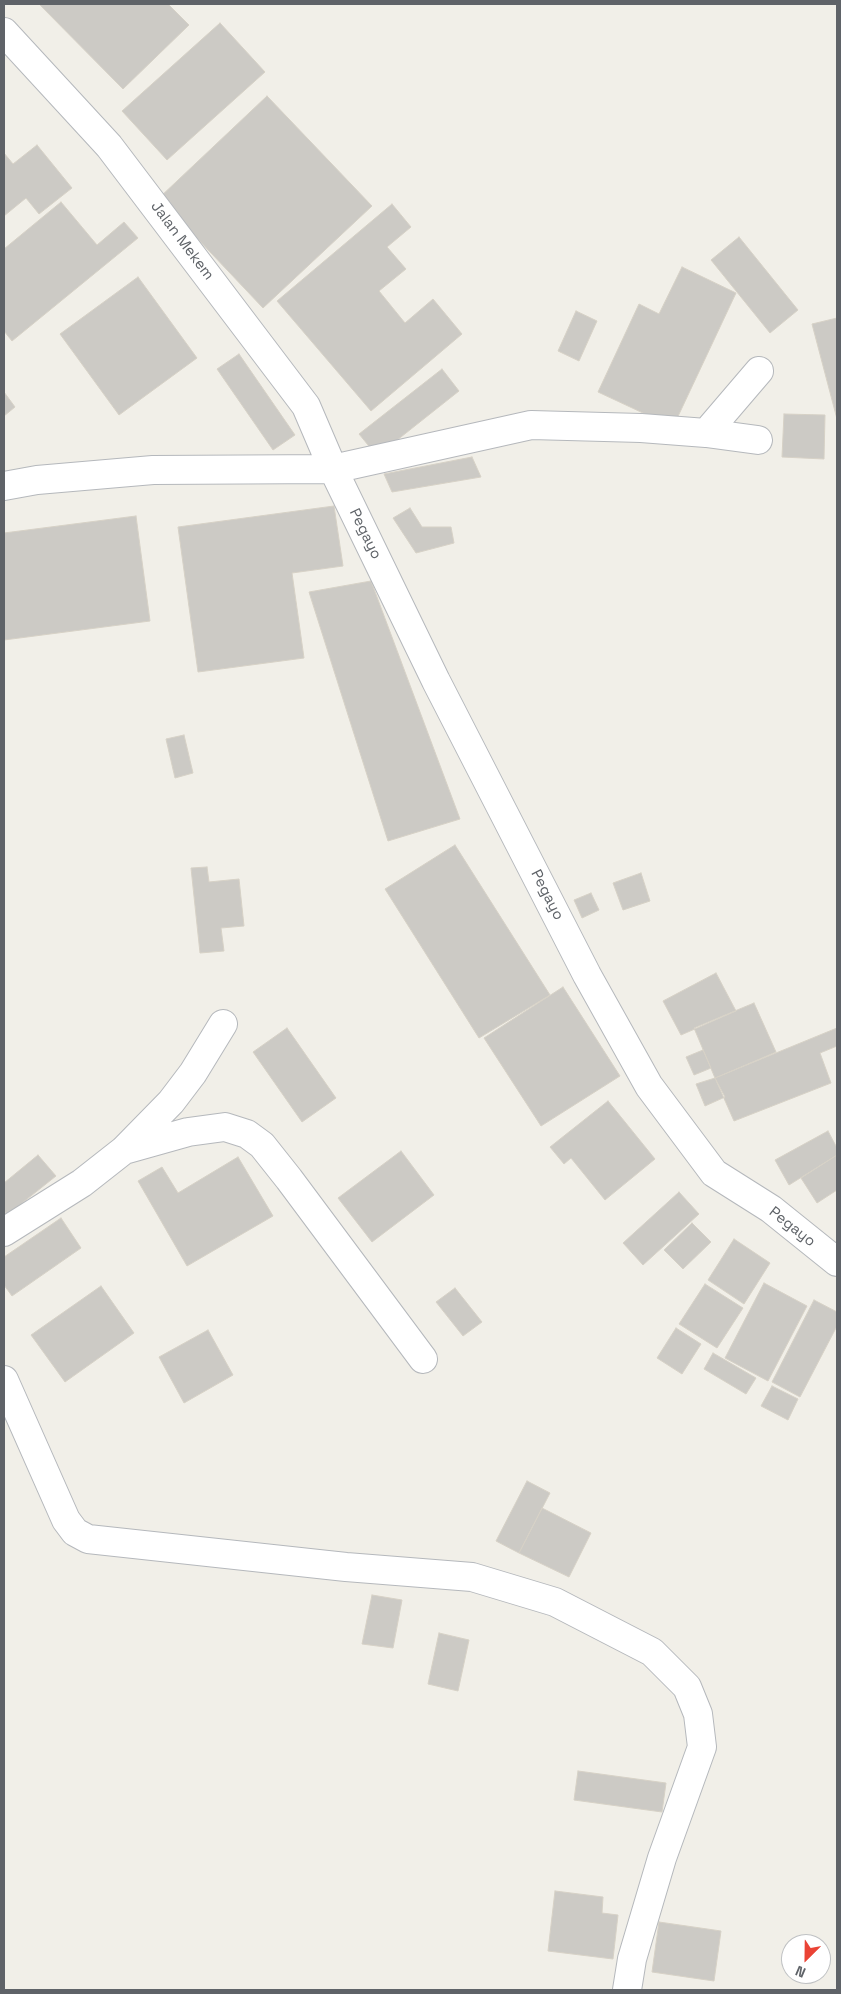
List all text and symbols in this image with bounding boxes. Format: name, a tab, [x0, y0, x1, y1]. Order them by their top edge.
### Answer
street label: Jalan Mekem	[147, 198, 217, 284]
street label: Pegayo	[345, 506, 385, 562]
street label: Pegayo	[527, 867, 567, 923]
street label: Pegayo	[765, 1203, 819, 1251]
north arrow	[781, 1934, 831, 1984]
text: N	[793, 1962, 808, 1982]

